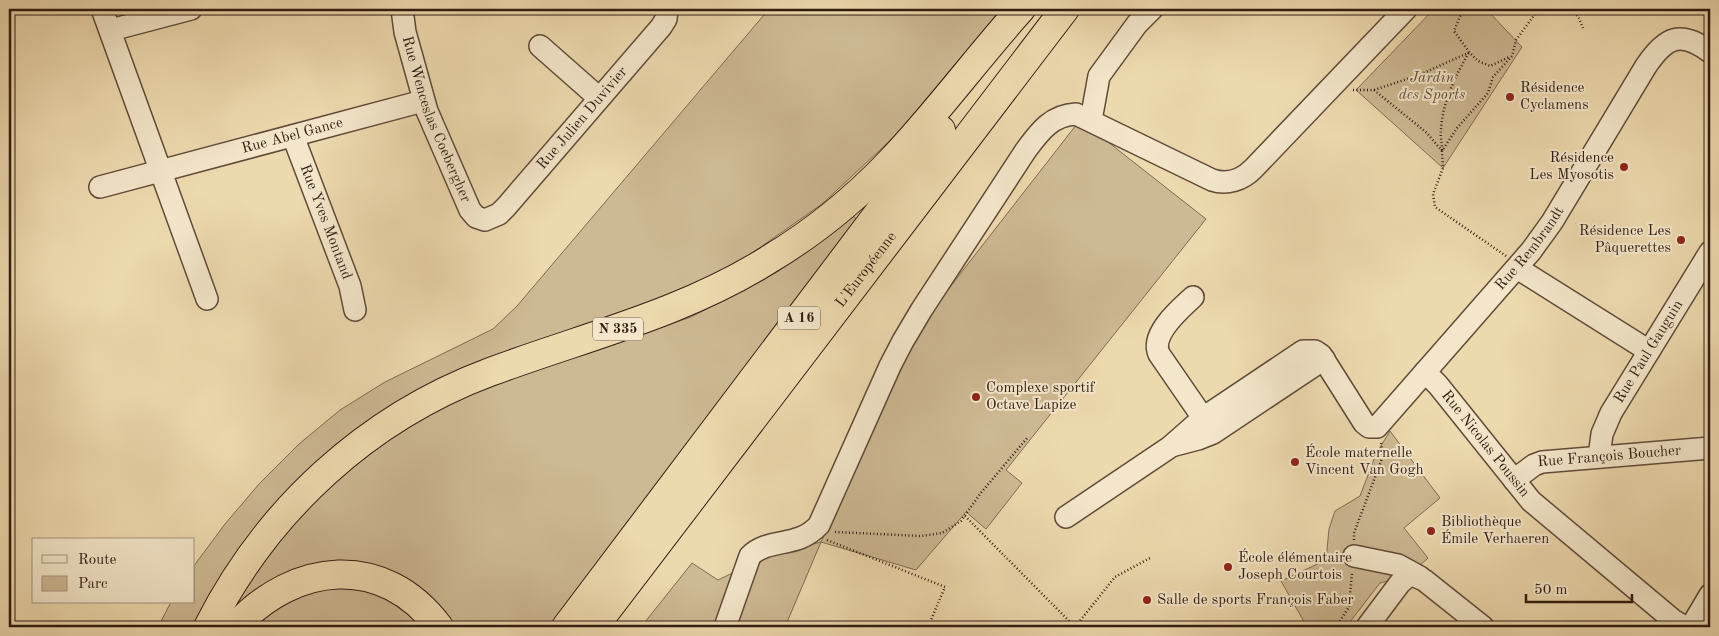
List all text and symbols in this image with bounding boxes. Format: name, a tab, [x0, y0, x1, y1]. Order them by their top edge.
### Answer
street label: Rue Wenceslas Coebergher	[399, 35, 473, 205]
street label: Rue Julien Duvivier	[534, 64, 631, 173]
park label: Jardin des Sports	[1399, 71, 1465, 103]
place label: Résidence Cyclamens	[1520, 81, 1589, 113]
marker: Résidence Cyclamens	[1504, 91, 1516, 103]
street label: Rue Abel Gance	[240, 115, 345, 156]
place label: Résidence Les Myosotis	[1529, 151, 1614, 183]
marker: Résidence Les Myosotis	[1618, 161, 1630, 173]
street label: Rue Yves Montand	[297, 162, 354, 282]
street label: Rue Rembrandt	[1493, 204, 1567, 293]
place label: Résidence Les Pâquerettes	[1579, 224, 1671, 256]
street label: L'Européenne	[833, 229, 900, 310]
marker: Résidence Les Pâquerettes	[1675, 234, 1687, 246]
street label: Rue Paul Gauguin	[1611, 298, 1686, 406]
road number: A 16	[778, 306, 820, 330]
road number: N 335	[593, 318, 643, 340]
place label: Complexe sportif Octave Lapize	[986, 381, 1096, 413]
street label: Rue Nicolas Poussin	[1438, 388, 1532, 500]
marker: Complexe sportif Octave Lapize	[970, 391, 982, 403]
place label: École maternelle Vincent Van Gogh	[1305, 443, 1424, 478]
street label: Rue François Boucher	[1537, 443, 1682, 470]
marker: École maternelle Vincent Van Gogh	[1289, 456, 1301, 468]
place label: Bibliothèque Émile Verhaeren	[1441, 515, 1549, 547]
marker: Bibliothèque Émile Verhaeren	[1425, 525, 1437, 537]
legend	[32, 538, 195, 604]
place label: École élémentaire Joseph Courtois	[1238, 548, 1352, 583]
text: Route	[78, 553, 116, 568]
marker: École élémentaire Joseph Courtois	[1222, 561, 1234, 573]
scale bar	[1526, 571, 1633, 603]
text: Parc	[78, 577, 108, 592]
text: 50 m	[1534, 583, 1568, 598]
place label: Salle de sports François Faber	[1157, 593, 1354, 608]
marker: Salle de sports François Faber	[1141, 594, 1153, 606]

